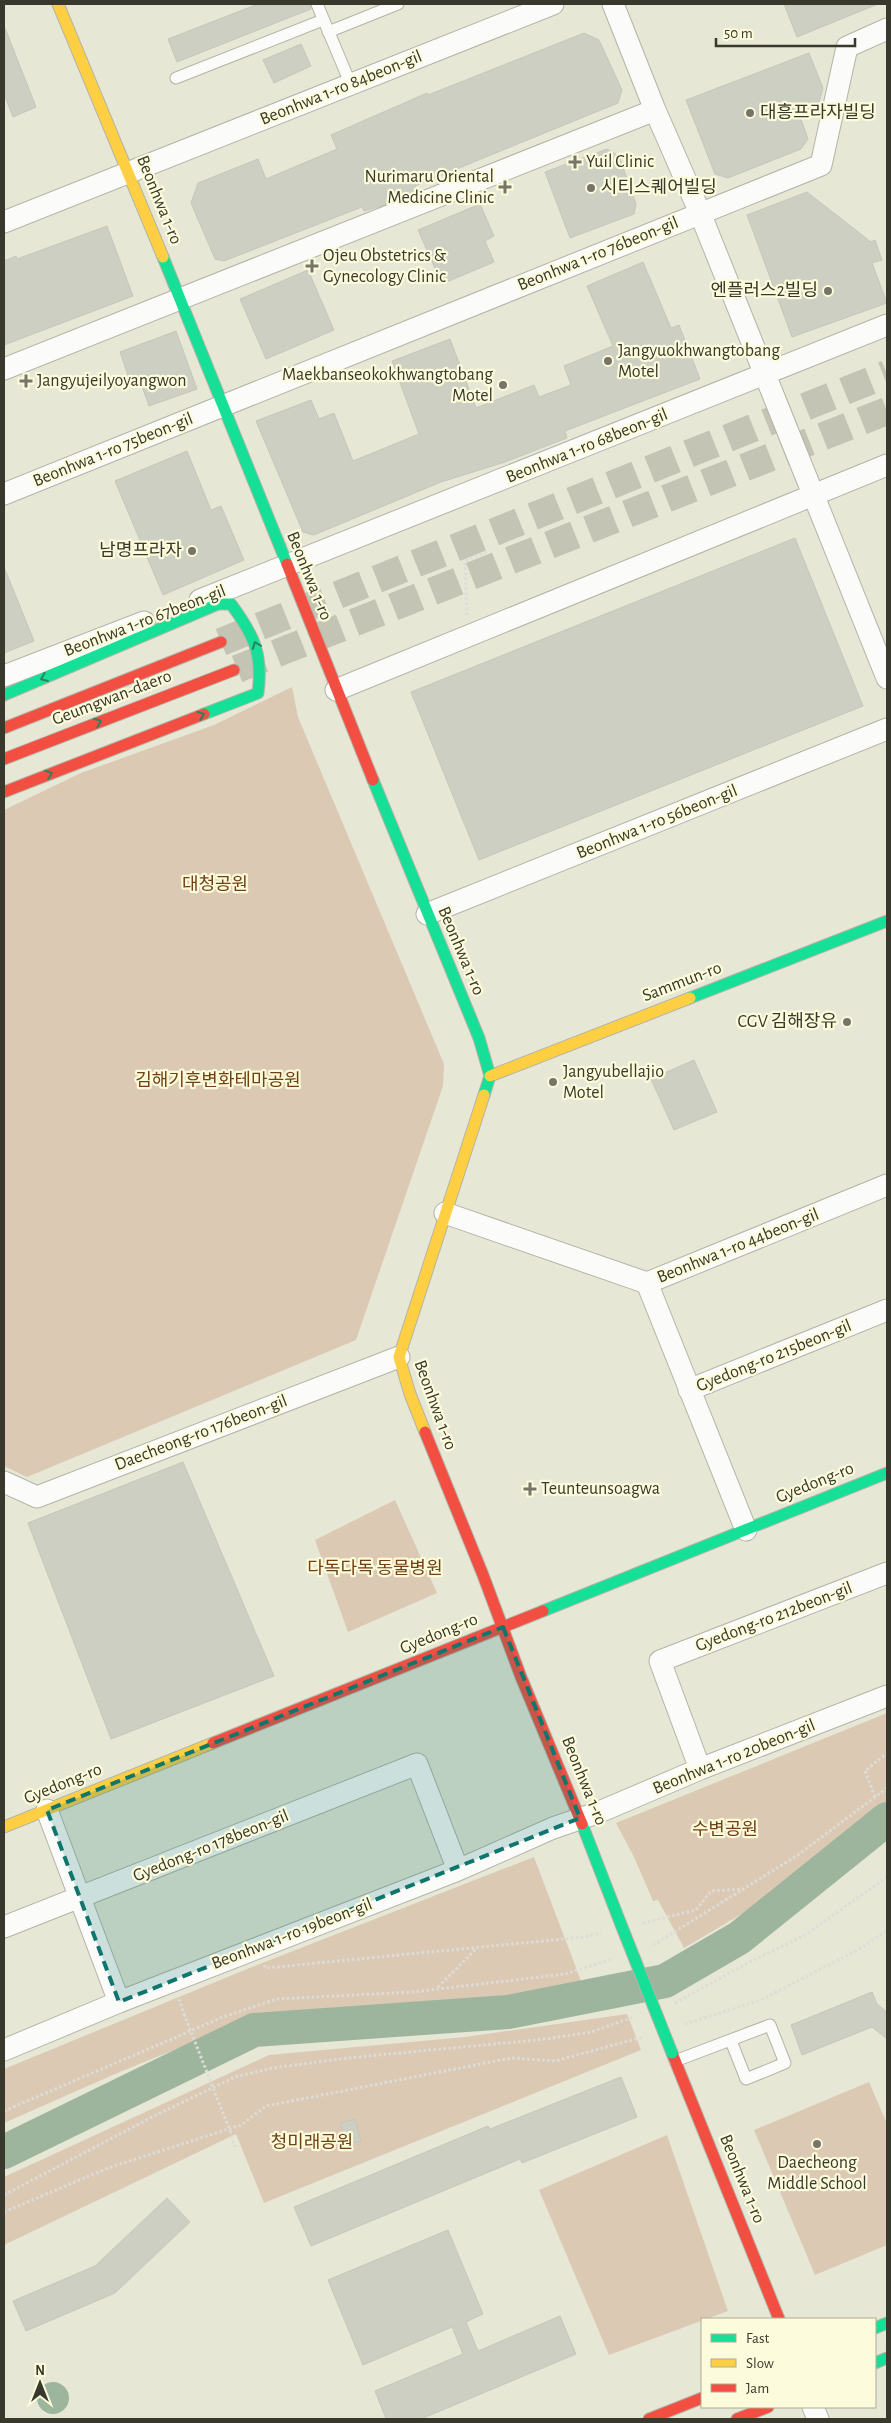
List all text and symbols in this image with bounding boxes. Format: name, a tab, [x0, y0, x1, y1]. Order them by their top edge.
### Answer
scale bar	[716, 15, 855, 47]
text: 50 m	[724, 26, 753, 41]
street label: Beonhwa 1-ro 84beon-gil	[257, 47, 425, 129]
place label: 대흥프라자빌딩	[760, 102, 876, 122]
marker: 대흥프라자빌딩	[744, 107, 756, 119]
street label: Beonhwa 1-ro	[133, 153, 185, 247]
place label: Yuil Clinic	[586, 153, 654, 171]
marker: Yuil Clinic	[568, 155, 582, 169]
place label: Nurimaru Oriental Medicine Clinic	[365, 168, 494, 207]
place label: 시티스퀘어빌딩	[601, 177, 717, 197]
marker: Nurimaru Oriental Medicine Clinic	[498, 180, 512, 194]
marker: 시티스퀘어빌딩	[585, 182, 597, 194]
street label: Beonhwa 1-ro 76beon-gil	[515, 213, 681, 295]
place label: Ojeu Obstetrics & Gynecology Clinic	[323, 247, 447, 286]
marker: Ojeu Obstetrics & Gynecology Clinic	[305, 259, 319, 273]
place label: 엔플러스2빌딩	[710, 280, 818, 300]
marker: 엔플러스2빌딩	[822, 285, 834, 297]
place label: Jangyuokhwangtobang Motel	[618, 342, 780, 381]
marker: Jangyuokhwangtobang Motel	[602, 355, 614, 367]
place label: Maekbanseokokhwangtobang Motel	[282, 366, 493, 405]
place label: Jangyujeilyoyangwon	[37, 372, 187, 390]
marker: Jangyujeilyoyangwon	[19, 374, 33, 388]
marker: Maekbanseokokhwangtobang Motel	[497, 379, 509, 391]
street label: Beonhwa 1-ro 68beon-gil	[504, 405, 670, 487]
street label: Beonhwa 1-ro 75beon-gil	[30, 410, 196, 490]
street label: Beonhwa 1-ro	[283, 529, 335, 623]
place label: 남명프라자	[99, 541, 182, 560]
marker: 남명프라자	[186, 545, 198, 557]
street label: Beonhwa 1-ro 67beon-gil	[62, 582, 228, 660]
one-way arrow	[252, 641, 262, 650]
street label: Geumgwan-daero	[50, 667, 174, 729]
one-way arrow	[40, 672, 49, 683]
one-way arrow	[196, 711, 204, 721]
one-way arrow	[93, 718, 102, 728]
one-way arrow	[44, 770, 53, 780]
street label: Beonhwa 1-ro 56beon-gil	[574, 781, 740, 863]
park label: 대청공원	[182, 875, 248, 894]
street label: Beonhwa 1-ro	[434, 904, 488, 998]
street label: Sammun-ro	[640, 959, 724, 1005]
place label: CGV 김해장유	[737, 1011, 837, 1031]
marker: CGV 김해장유	[841, 1016, 853, 1028]
place label: Jangyubellajio Motel	[563, 1063, 664, 1102]
park label: 김해기후변화테마공원	[135, 1070, 301, 1090]
marker: Jangyubellajio Motel	[547, 1076, 559, 1088]
street label: Beonhwa 1-ro 44beon-gil	[654, 1205, 822, 1287]
street label: Gyedong-ro 215beon-gil	[694, 1317, 854, 1395]
street label: Beonhwa 1-ro	[410, 1358, 460, 1453]
street label: Daecheong-ro 176beon-gil	[112, 1392, 290, 1474]
street label: Gyedong-ro	[773, 1459, 857, 1507]
place label: Teunteunsoagwa	[541, 1480, 660, 1498]
marker: Teunteunsoagwa	[523, 1482, 537, 1496]
park label: 다독다독 동물병원	[307, 1559, 443, 1578]
street label: Gyedong-ro 212beon-gil	[693, 1579, 855, 1655]
street label: Gyedong-ro	[397, 1610, 481, 1658]
street label: Beonhwa 1-ro 20beon-gil	[650, 1716, 818, 1798]
street label: Beonhwa 1-ro	[558, 1734, 610, 1828]
street label: Gyedong-ro	[21, 1760, 105, 1808]
street label: Gyedong-ro 178beon-gil	[131, 1807, 291, 1885]
park label: 수변공원	[692, 1820, 758, 1839]
street label: Beonhwa 1-ro 19beon-gil	[209, 1895, 375, 1973]
park label: 청미래공원	[271, 2132, 353, 2152]
street label: Beonhwa 1-ro	[716, 2132, 768, 2226]
marker: Daecheong Middle School	[811, 2138, 823, 2150]
place label: Daecheong Middle School	[767, 2154, 867, 2193]
legend	[701, 2318, 876, 2408]
text: Fast	[746, 2331, 770, 2346]
text: Slow	[746, 2356, 774, 2371]
north arrow	[15, 2358, 65, 2408]
text: N	[35, 2364, 45, 2378]
text: Jam	[746, 2381, 769, 2396]

